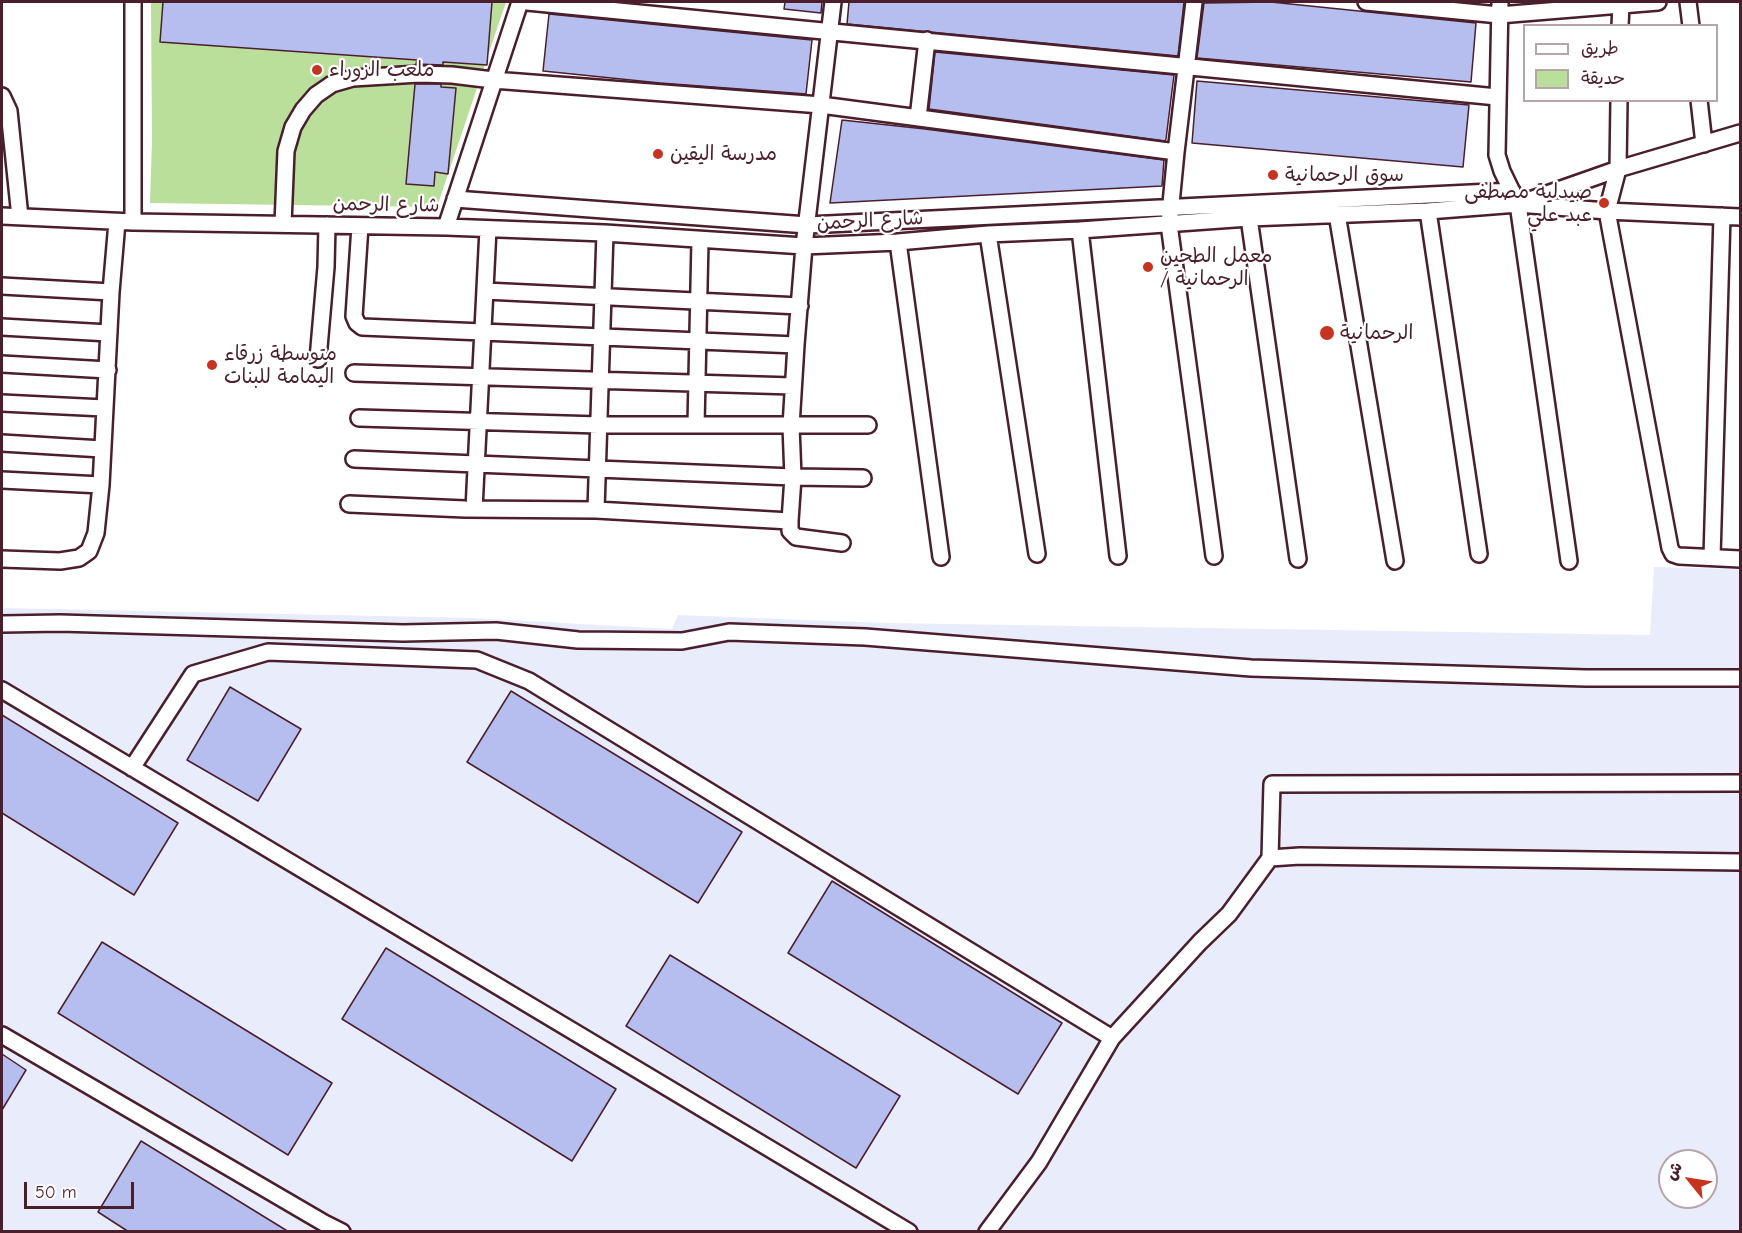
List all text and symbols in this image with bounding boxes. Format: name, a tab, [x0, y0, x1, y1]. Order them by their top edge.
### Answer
legend	[1523, 24, 1718, 102]
text: طريق	[1581, 38, 1619, 59]
place label: ملعب الزوراء	[329, 58, 434, 82]
marker: ملعب الزوراء	[310, 63, 324, 77]
text: حديقة	[1581, 68, 1625, 89]
place label: مدرسة اليقين	[670, 142, 777, 166]
marker: مدرسة اليقين	[651, 147, 665, 161]
place label: سوق الرحمانية	[1285, 163, 1404, 187]
marker: سوق الرحمانية	[1266, 168, 1280, 182]
place label: صيدلية مصطفى عبد علي	[1464, 180, 1592, 227]
street label: شارع الرحمن	[332, 192, 440, 218]
marker: صيدلية مصطفى عبد علي	[1597, 196, 1611, 210]
street label: شارع الرحمن	[816, 206, 924, 236]
place label: معمل الطحين / الرحمانية	[1160, 244, 1272, 291]
marker: معمل الطحين / الرحمانية	[1141, 260, 1155, 274]
place label: الرحمانية	[1340, 321, 1413, 345]
marker: الرحمانية	[1318, 324, 1336, 342]
place label: متوسطة زرقاء اليمامة للبنات	[224, 342, 337, 389]
marker: متوسطة زرقاء اليمامة للبنات	[205, 358, 219, 372]
north arrow	[1658, 1149, 1718, 1209]
text: ش	[1662, 1159, 1686, 1183]
scale bar	[27, 1170, 136, 1208]
text: 50 m	[35, 1182, 77, 1203]

